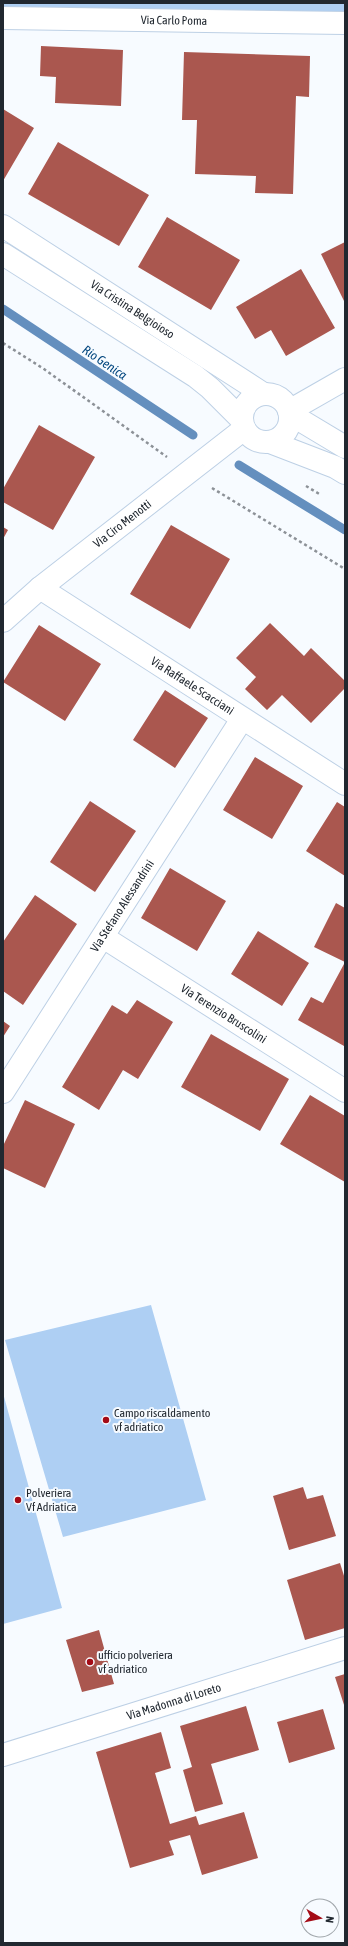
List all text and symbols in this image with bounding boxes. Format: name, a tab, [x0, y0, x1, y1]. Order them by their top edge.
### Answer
street label: Via Carlo Poma	[141, 13, 207, 28]
street label: Via Cristina Belgioioso	[88, 277, 177, 342]
water label: Rio Genica	[80, 342, 130, 383]
street label: Via Ciro Menotti	[91, 497, 154, 551]
street label: Via Raffaele Scacciani	[148, 654, 237, 718]
street label: Via Stefano Alessandrini	[88, 857, 157, 955]
street label: Via Terenzio Bruscolini	[178, 981, 269, 1046]
place label: Campo riscaldamento vf adriatico	[114, 1406, 211, 1434]
marker: Campo riscaldamento vf adriatico	[101, 1415, 111, 1425]
place label: Polveriera Vf Adriatica	[26, 1486, 77, 1514]
marker: Polveriera Vf Adriatica	[13, 1495, 23, 1505]
place label: ufficio polveriera vf adriatico	[98, 1648, 173, 1676]
marker: ufficio polveriera vf adriatico	[85, 1657, 95, 1667]
street label: Via Madonna di Loreto	[125, 1680, 223, 1723]
north arrow	[300, 1898, 340, 1938]
text: N	[323, 1915, 336, 1924]

